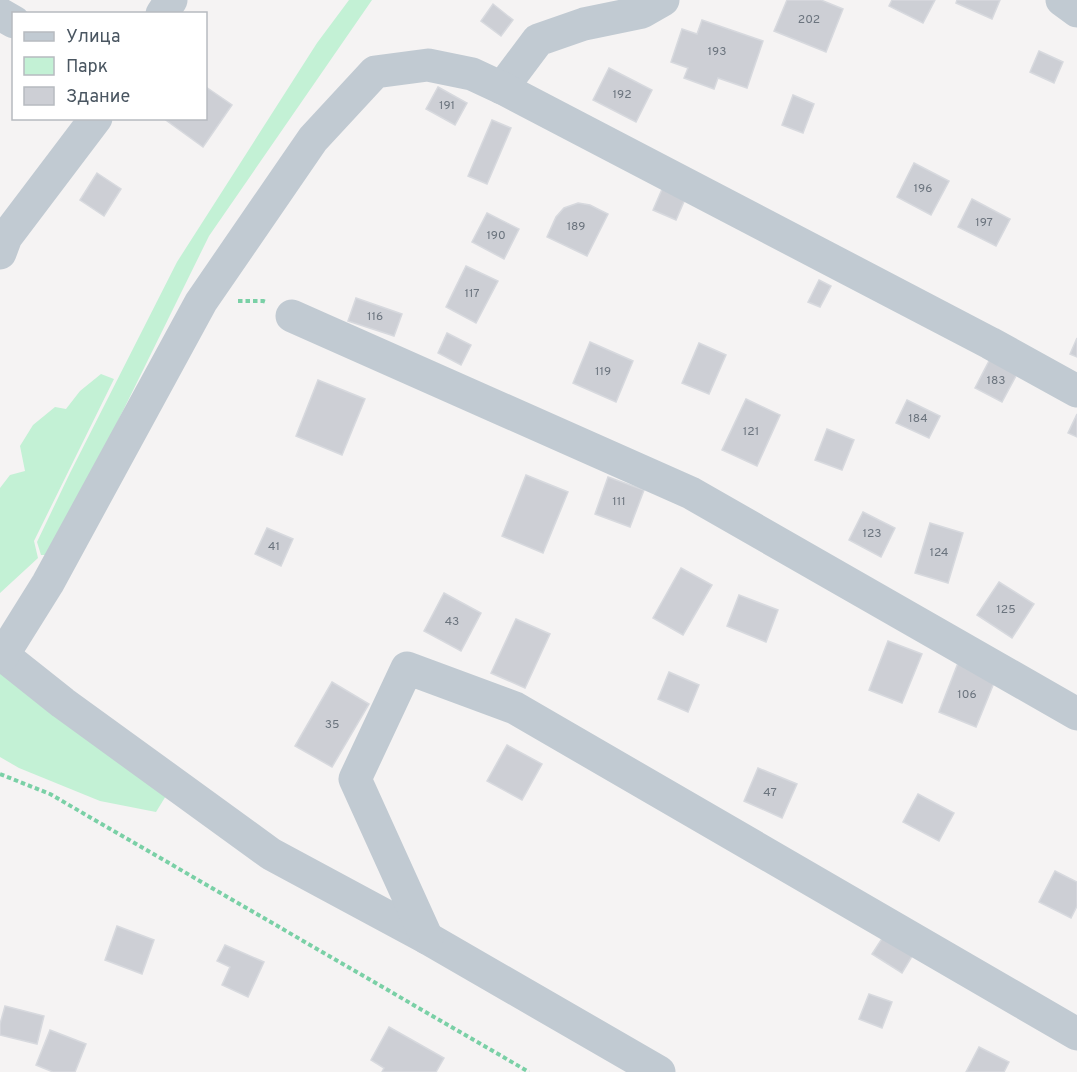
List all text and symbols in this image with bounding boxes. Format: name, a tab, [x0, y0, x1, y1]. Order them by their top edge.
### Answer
legend	[12, 12, 207, 120]
house number: 202	[798, 12, 820, 28]
text: Улица	[66, 26, 120, 49]
house number: 193	[708, 44, 726, 60]
text: Парк	[66, 56, 108, 79]
text: Здание	[66, 86, 130, 109]
house number: 192	[613, 87, 631, 103]
house number: 191	[439, 98, 455, 114]
house number: 196	[914, 181, 932, 197]
house number: 197	[975, 215, 993, 231]
house number: 189	[567, 219, 585, 235]
house number: 190	[486, 228, 506, 244]
house number: 117	[464, 286, 480, 302]
house number: 116	[367, 309, 383, 325]
house number: 119	[595, 364, 611, 380]
house number: 183	[986, 373, 1006, 389]
house number: 184	[908, 411, 928, 427]
house number: 121	[743, 424, 759, 440]
house number: 111	[612, 494, 626, 510]
house number: 123	[862, 526, 882, 542]
house number: 41	[268, 539, 280, 555]
house number: 124	[929, 545, 949, 561]
house number: 125	[996, 602, 1016, 618]
house number: 43	[445, 614, 459, 630]
house number: 106	[957, 687, 977, 703]
house number: 35	[325, 717, 339, 733]
house number: 47	[763, 785, 777, 801]

